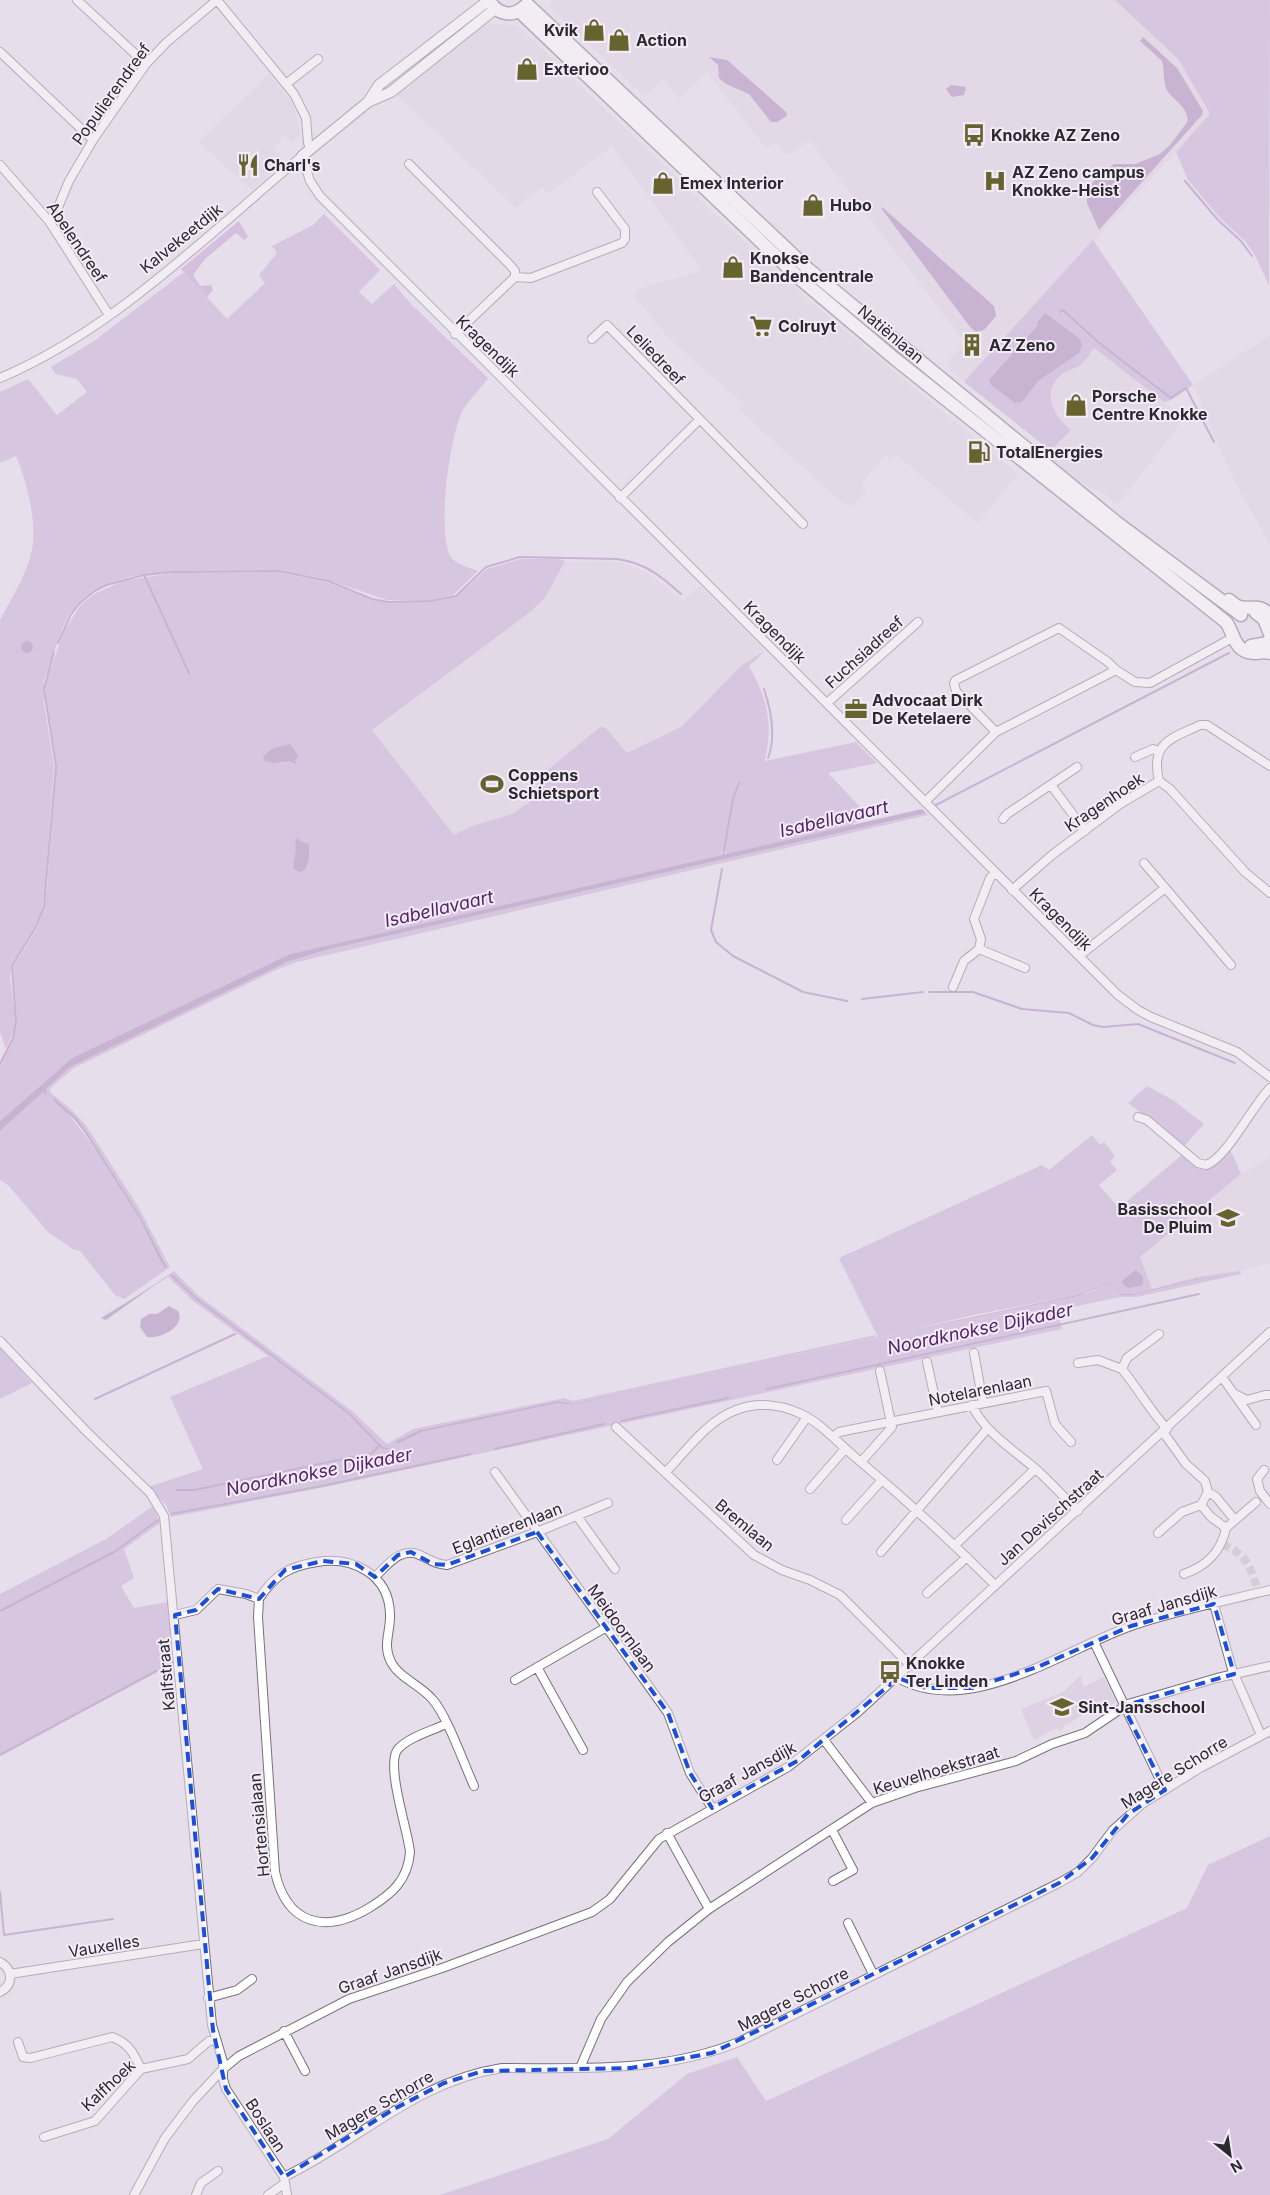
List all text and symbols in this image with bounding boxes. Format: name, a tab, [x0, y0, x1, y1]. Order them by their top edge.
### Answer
shop icon: Kvik	[581, 17, 607, 43]
place label: Kvik	[544, 20, 579, 40]
shop icon: Action	[606, 27, 632, 53]
place label: Action	[636, 30, 687, 50]
street label: Populierendreef	[67, 39, 155, 149]
shop icon: Exterioo	[514, 56, 540, 82]
place label: Exterioo	[544, 59, 609, 79]
bus stop icon: Knokke AZ Zeno	[961, 122, 987, 148]
place label: Knokke AZ Zeno	[991, 125, 1120, 145]
restaurant icon: Charl's	[235, 152, 261, 178]
place label: Charl's	[264, 155, 320, 175]
place label: AZ Zeno campus Knokke-Heist	[1012, 162, 1145, 200]
hospital icon: AZ Zeno campus Knokke-Heist	[982, 168, 1008, 194]
shop icon: Emex Interior	[650, 170, 676, 196]
place label: Emex Interior	[680, 173, 784, 193]
shop icon: Hubo	[800, 192, 826, 218]
place label: Hubo	[830, 195, 872, 215]
street label: Abelendreef	[43, 198, 111, 286]
street label: Kalvekeetdijk	[136, 199, 226, 277]
place label: Knokse Bandencentrale	[750, 248, 874, 286]
shop icon: Knokse Bandencentrale	[720, 254, 746, 280]
street label: Natiënlaan	[854, 301, 928, 367]
street label: Kragendijk	[452, 311, 524, 381]
supermarket icon: Colruyt	[748, 313, 774, 339]
place label: Colruyt	[778, 316, 836, 336]
street label: Leliedreef	[623, 321, 689, 389]
building icon: AZ Zeno	[959, 332, 985, 358]
place label: AZ Zeno	[989, 335, 1055, 355]
place label: Porsche Centre Knokke	[1092, 386, 1208, 424]
shop icon: Porsche Centre Knokke	[1063, 392, 1089, 418]
fuel station icon: TotalEnergies	[966, 439, 992, 465]
place label: TotalEnergies	[996, 442, 1103, 462]
street label: Kragendijk	[739, 596, 811, 668]
street label: Fuchsiadreef	[821, 612, 907, 692]
place label: Advocaat Dirk De Ketelaere	[872, 690, 983, 728]
office icon: Advocaat Dirk De Ketelaere	[843, 696, 869, 722]
place label: Coppens Schietsport	[508, 765, 599, 803]
street label: Kragenhoek	[1060, 768, 1148, 836]
sports icon: Coppens Schietsport	[479, 771, 505, 797]
water label: Isabellavaart	[777, 796, 891, 841]
street label: Kragendijk	[1025, 883, 1097, 955]
water label: Isabellavaart	[382, 886, 496, 931]
place label: Basisschool De Pluim	[1118, 1199, 1212, 1237]
school or university icon: Basisschool De Pluim	[1215, 1205, 1241, 1231]
water label: Noordknokse Dijkader	[885, 1298, 1076, 1358]
street label: Notelarenlaan	[927, 1370, 1033, 1410]
water label: Noordknokse Dijkader	[224, 1443, 415, 1500]
street label: Jan Devischstraat	[993, 1464, 1107, 1570]
street label: Bremlaan	[711, 1495, 779, 1555]
street label: Eglantierenlaan	[449, 1498, 565, 1558]
street label: Meidoornlaan	[583, 1580, 661, 1676]
street label: Graaf Jansdijk	[1109, 1580, 1219, 1630]
street label: Kalfstraat	[153, 1638, 179, 1712]
place label: Knokke Ter Linden	[906, 1653, 988, 1691]
bus stop icon: Knokke Ter Linden	[877, 1659, 903, 1685]
school or university icon: Sint-Jansschool	[1049, 1694, 1075, 1720]
place label: Sint-Jansschool	[1078, 1697, 1205, 1717]
street label: Magere Schorre	[1117, 1731, 1231, 1813]
street label: Graaf Jansdijk	[695, 1737, 800, 1807]
street label: Keuvelhoekstraat	[871, 1741, 1001, 1799]
street label: Hortensialaan	[244, 1772, 274, 1878]
street label: Vauxelles	[67, 1930, 141, 1962]
street label: Graaf Jansdijk	[335, 1944, 445, 1998]
street label: Magere Schorre	[734, 1962, 852, 2036]
street label: Kalfhoek	[77, 2055, 139, 2115]
street label: Magere Schorre	[321, 2066, 437, 2144]
street label: Boslaan	[241, 2094, 291, 2156]
north arrow	[1205, 2130, 1255, 2180]
text: N	[1228, 2157, 1246, 2177]

